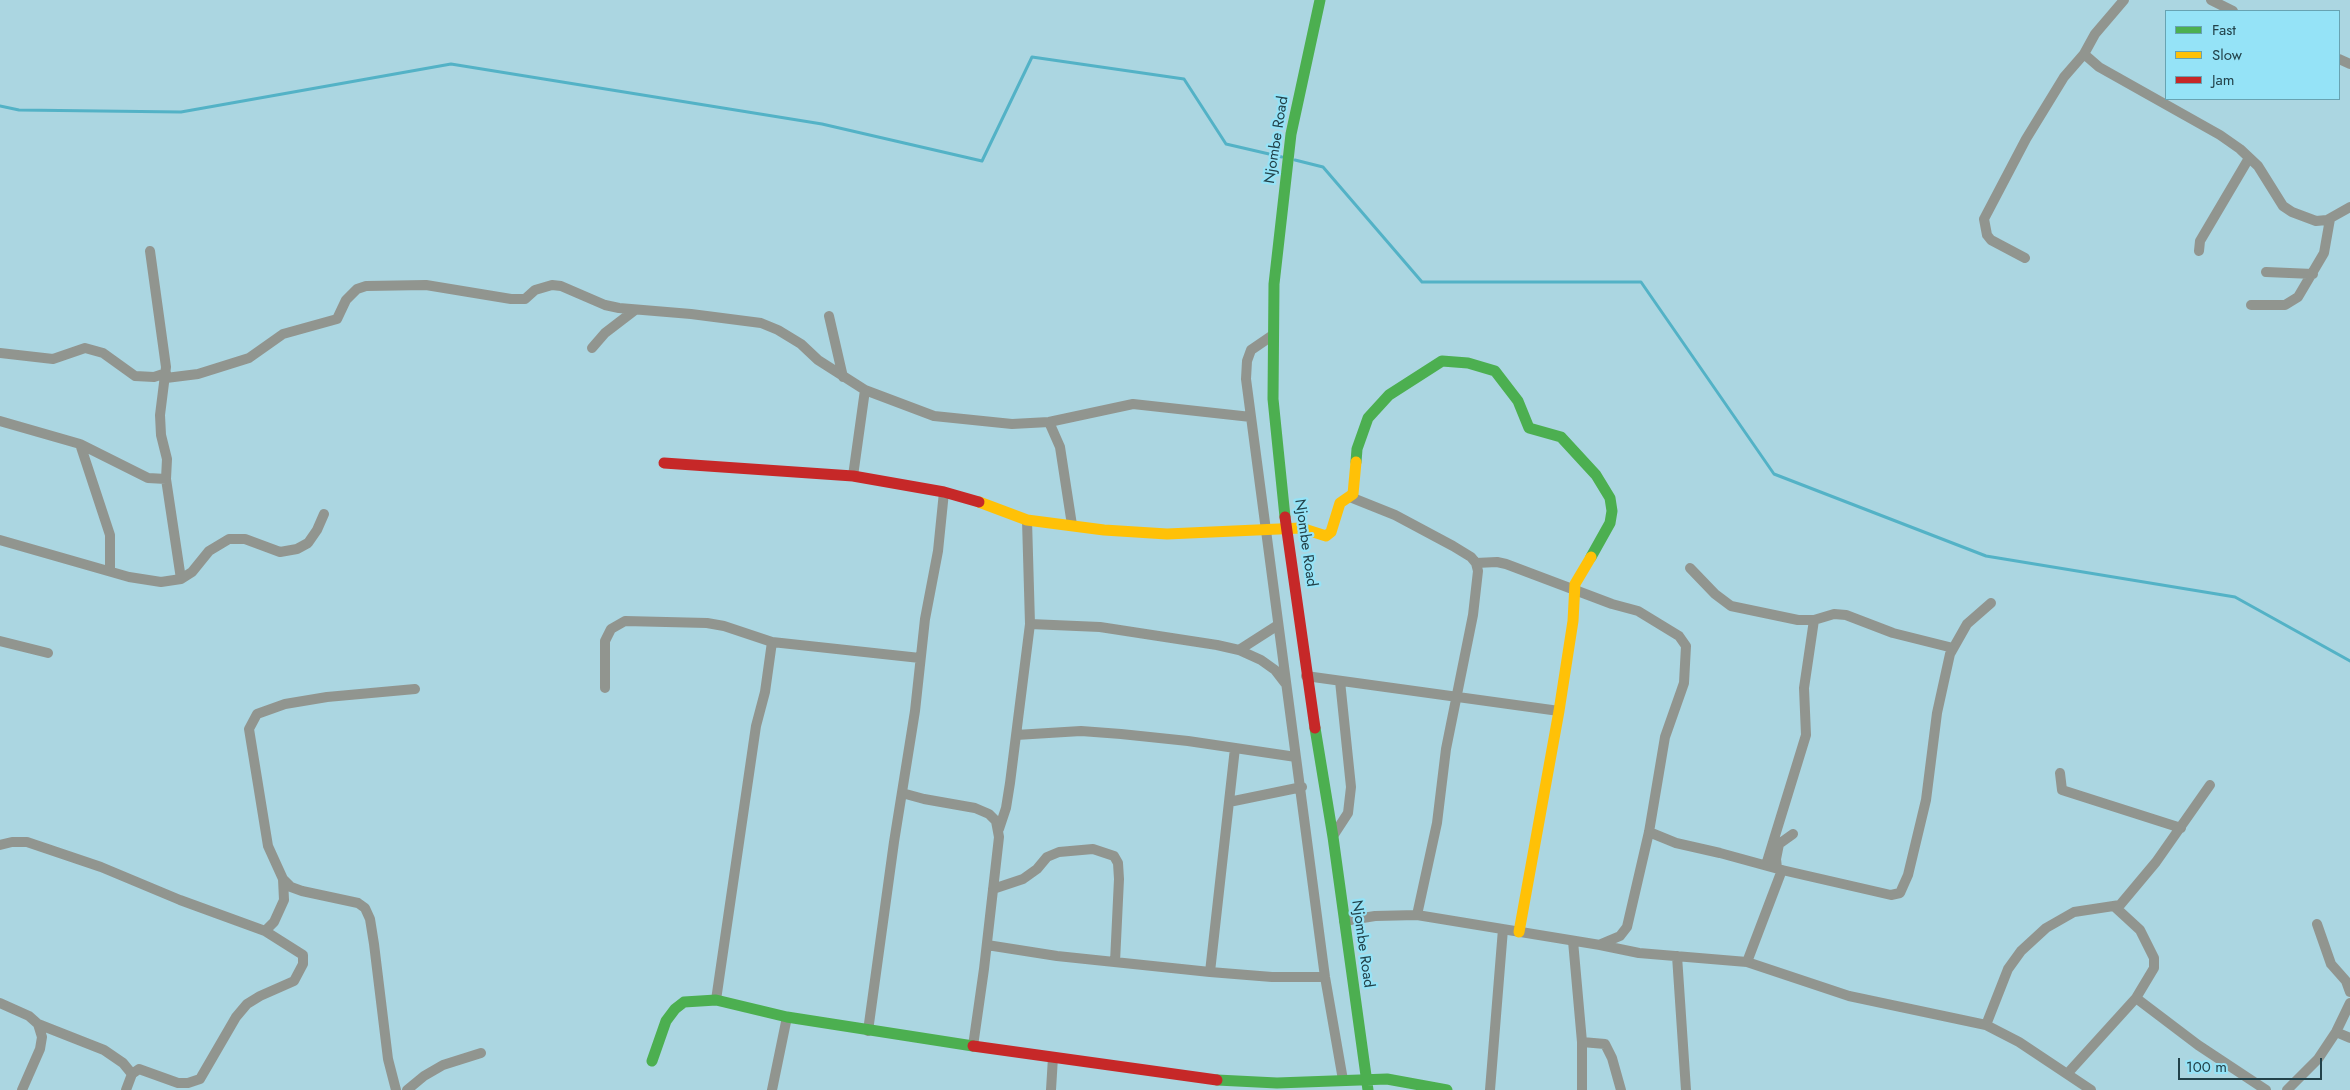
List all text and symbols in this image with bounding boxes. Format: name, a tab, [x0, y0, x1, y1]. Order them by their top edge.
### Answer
legend	[2165, 10, 2340, 100]
text: Fast	[2212, 19, 2236, 41]
text: Slow	[2212, 44, 2242, 66]
text: Jam	[2212, 69, 2235, 91]
street label: Njombe Road	[1261, 95, 1293, 185]
street label: Njombe Road	[1290, 498, 1320, 588]
street label: Njombe Road	[1347, 899, 1377, 989]
scale bar	[2180, 1048, 2324, 1080]
text: 100 m	[2186, 1056, 2227, 1078]

